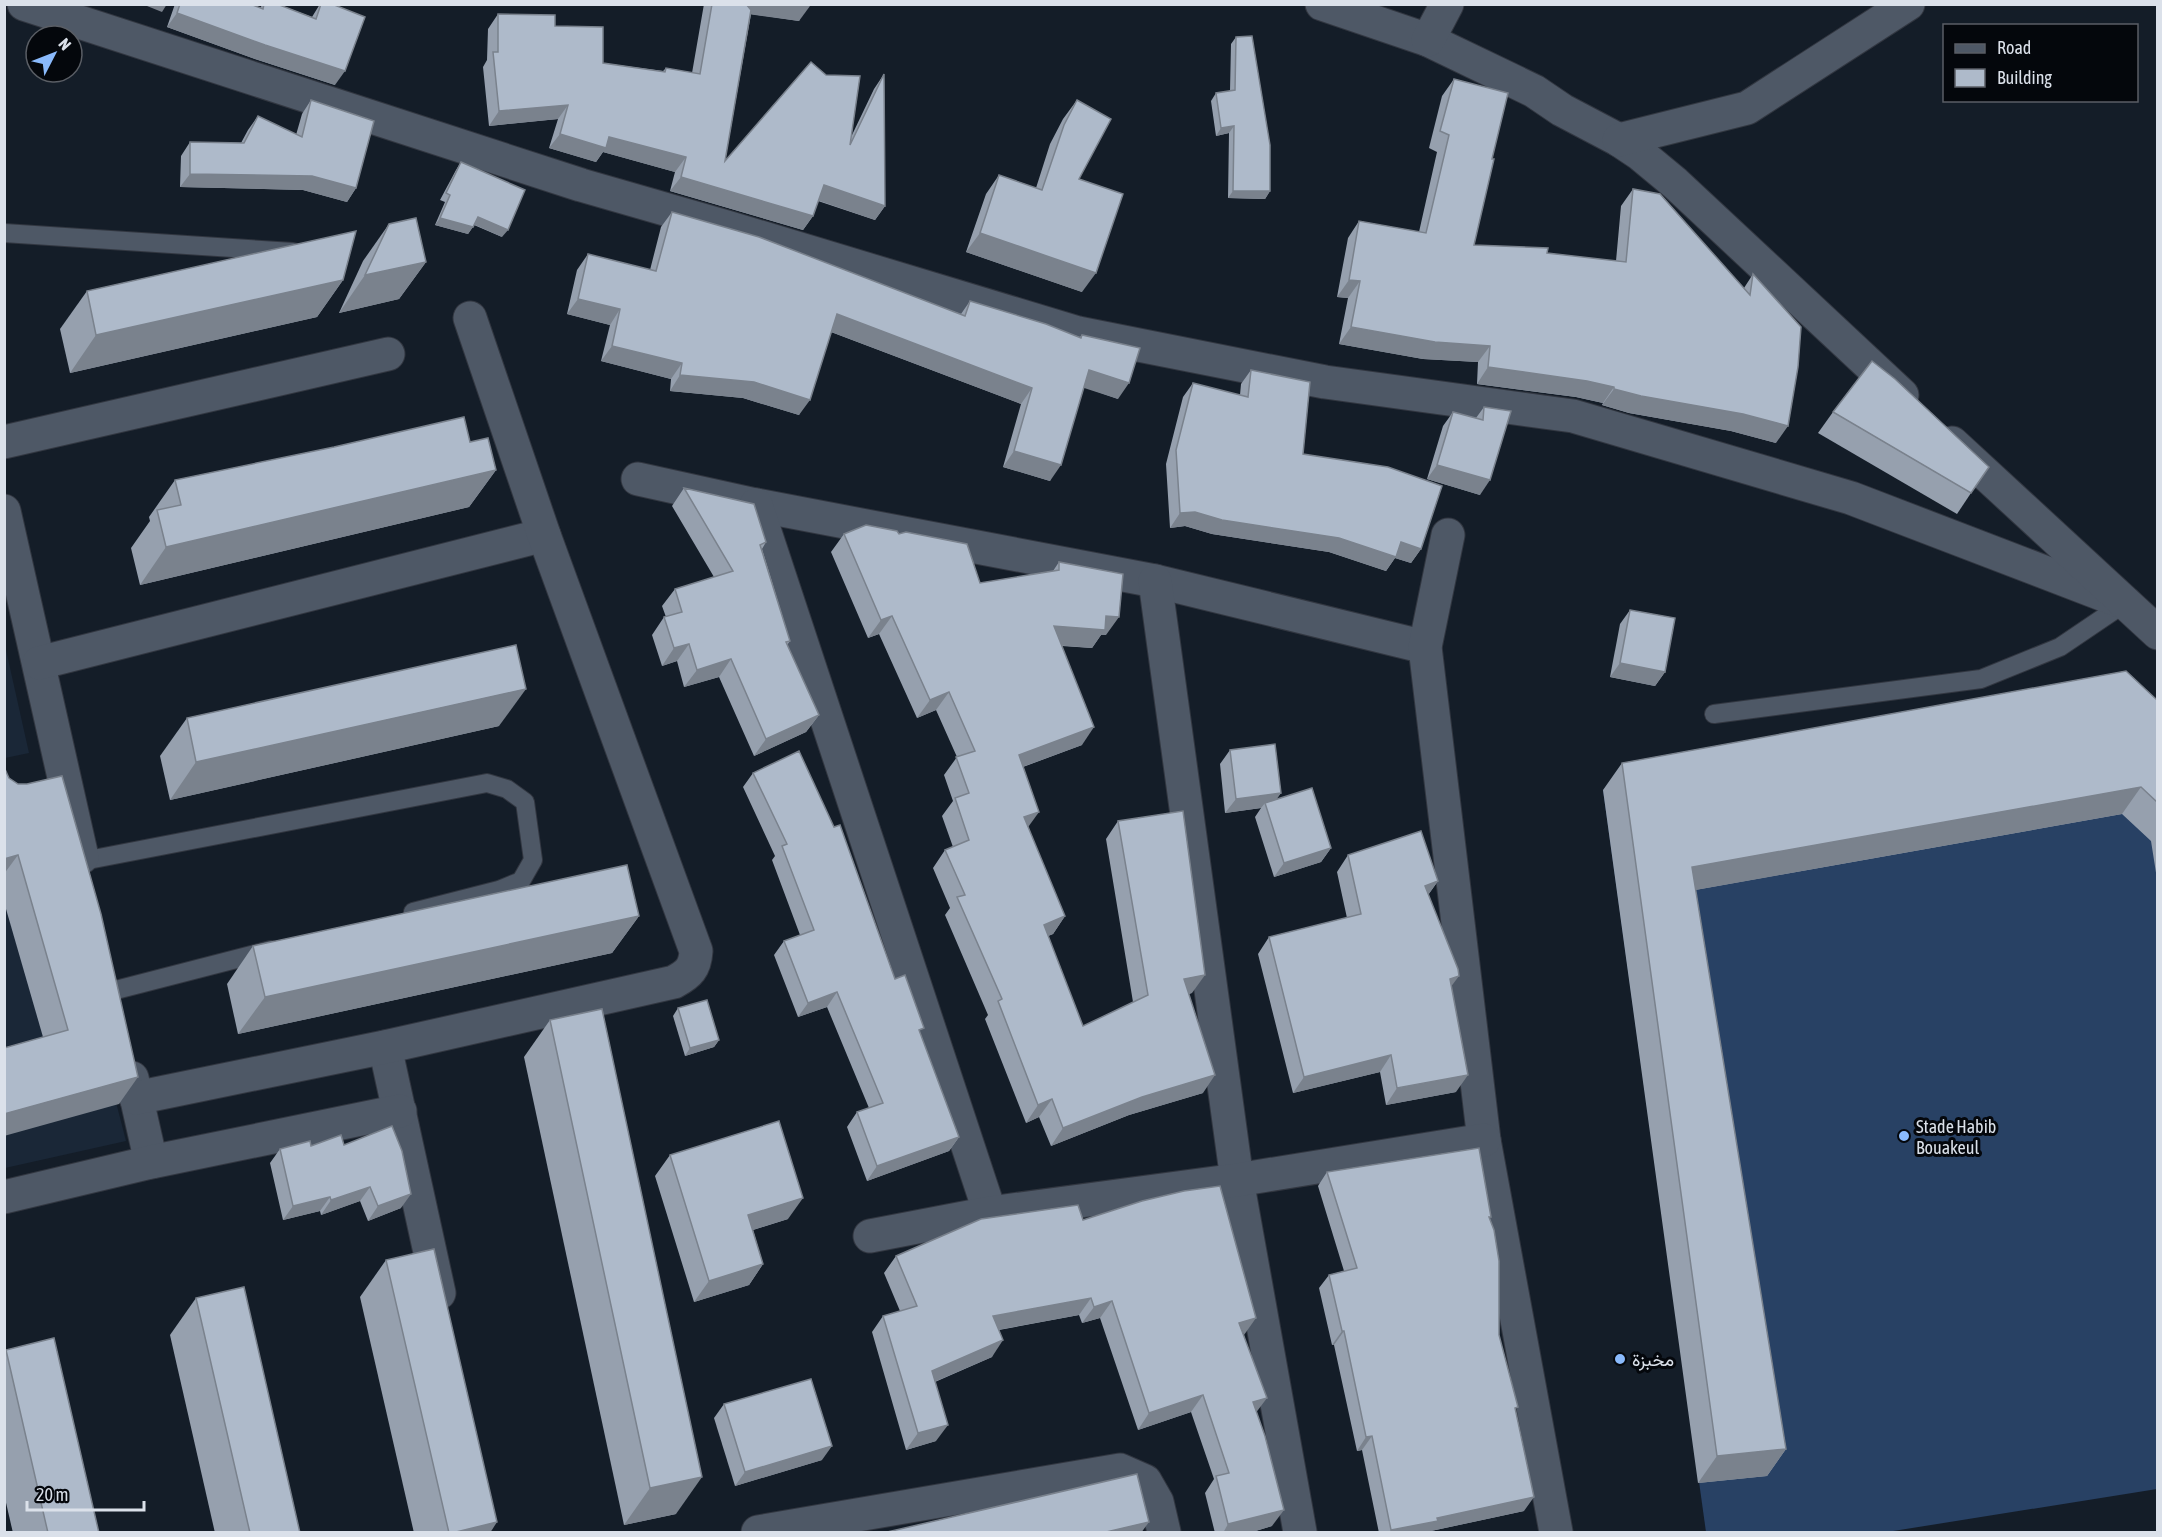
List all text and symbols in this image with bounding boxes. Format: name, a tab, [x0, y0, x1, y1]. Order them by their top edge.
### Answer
north arrow	[24, 24, 84, 84]
legend	[1943, 24, 2138, 102]
text: N	[55, 34, 75, 53]
text: Road	[1997, 37, 2031, 58]
text: Building	[1997, 67, 2052, 88]
place label: Stade Habib Bouakeul	[1916, 1116, 1996, 1158]
marker: Stade Habib Bouakeul	[1897, 1129, 1911, 1143]
place label: مخبزة	[1632, 1349, 1674, 1371]
marker: مخبزة	[1613, 1352, 1627, 1366]
scale bar	[27, 1474, 144, 1512]
text: 20 m	[36, 1484, 68, 1505]

